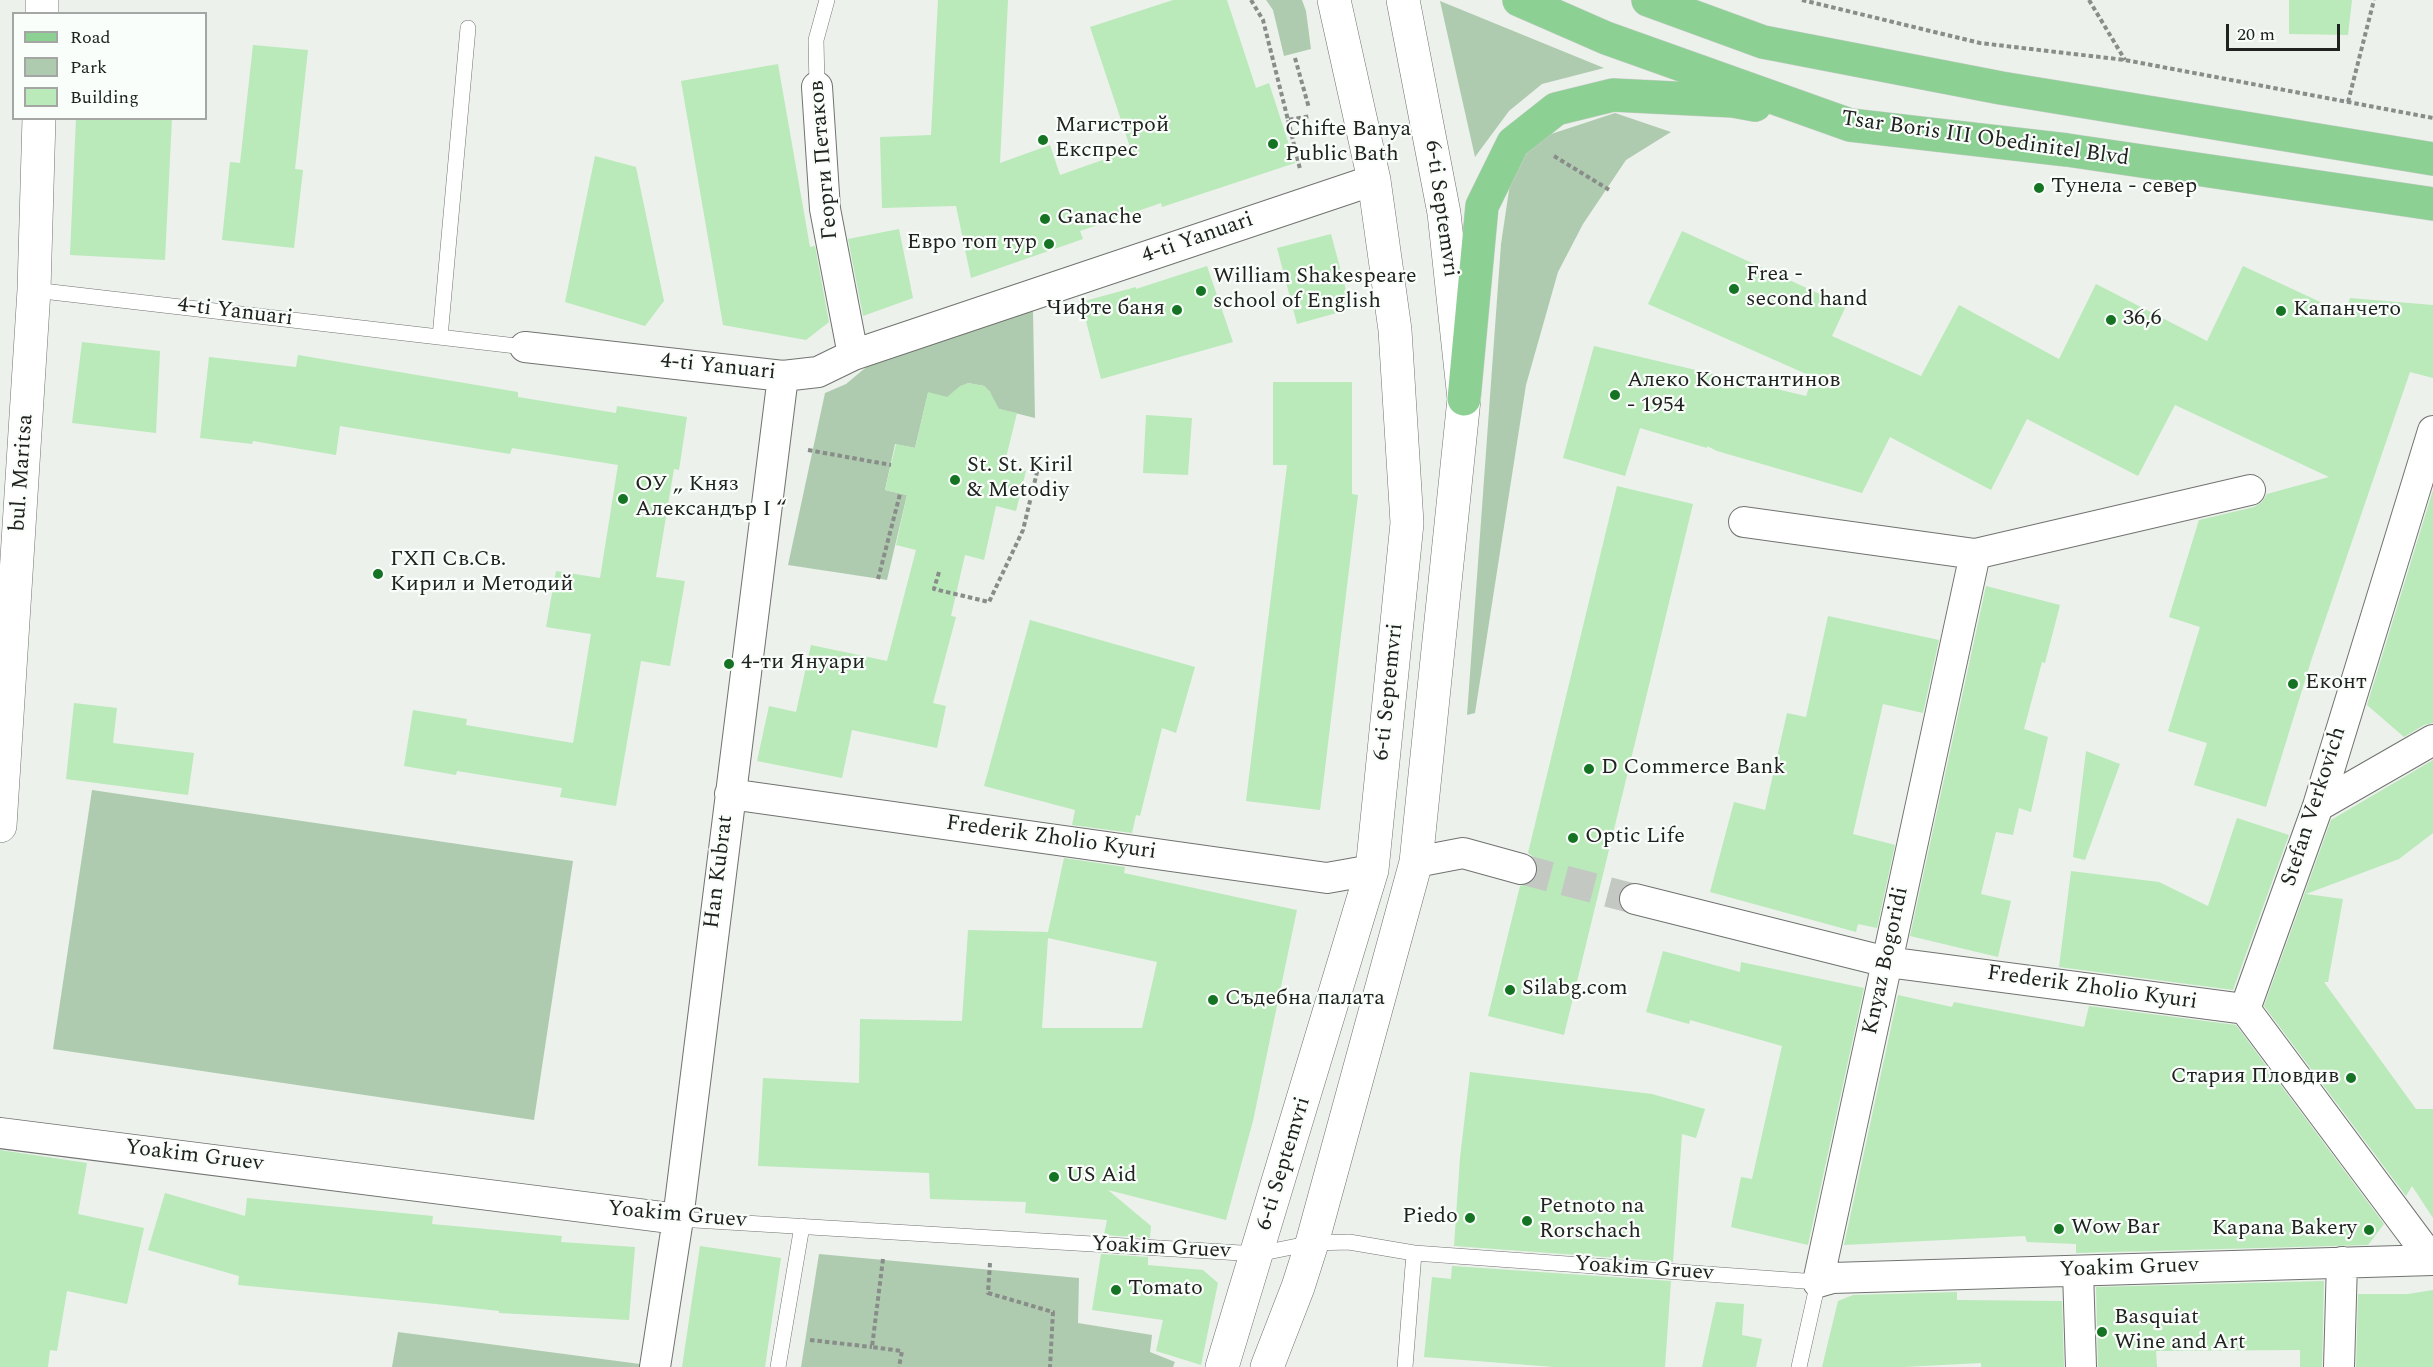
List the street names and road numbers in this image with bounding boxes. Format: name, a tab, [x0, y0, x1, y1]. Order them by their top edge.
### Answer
street label: Георги Петаков	[805, 79, 845, 241]
street label: Tsar Boris III Obedinitel Blvd	[1839, 107, 2131, 173]
street label: 6-ti Septemvri	[1417, 139, 1463, 279]
street label: 4-ti Yanuari	[1139, 208, 1257, 270]
street label: 4-ti Yanuari	[176, 293, 294, 333]
street label: 4-ti Yanuari	[659, 349, 777, 387]
street label: bul. Maritsa	[6, 413, 40, 533]
street label: 6-ti Septemvri	[1370, 622, 1410, 762]
street label: Stefan Verkovich	[2277, 724, 2353, 890]
street label: Frederik Zholio Kyuri	[944, 811, 1158, 867]
street label: Han Kubrat	[700, 814, 740, 930]
street label: Knyaz Bogoridi	[1858, 885, 1916, 1037]
street label: Frederik Zholio Kyuri	[1985, 961, 2199, 1017]
street label: 6-ti Septemvri	[1252, 1094, 1318, 1234]
street label: Yoakim Gruev	[123, 1135, 265, 1179]
street label: Yoakim Gruev	[607, 1197, 747, 1235]
street label: Yoakim Gruev	[1091, 1232, 1231, 1266]
street label: Yoakim Gruev	[1574, 1252, 1714, 1288]
street label: Yoakim Gruev	[2059, 1253, 2199, 1285]

